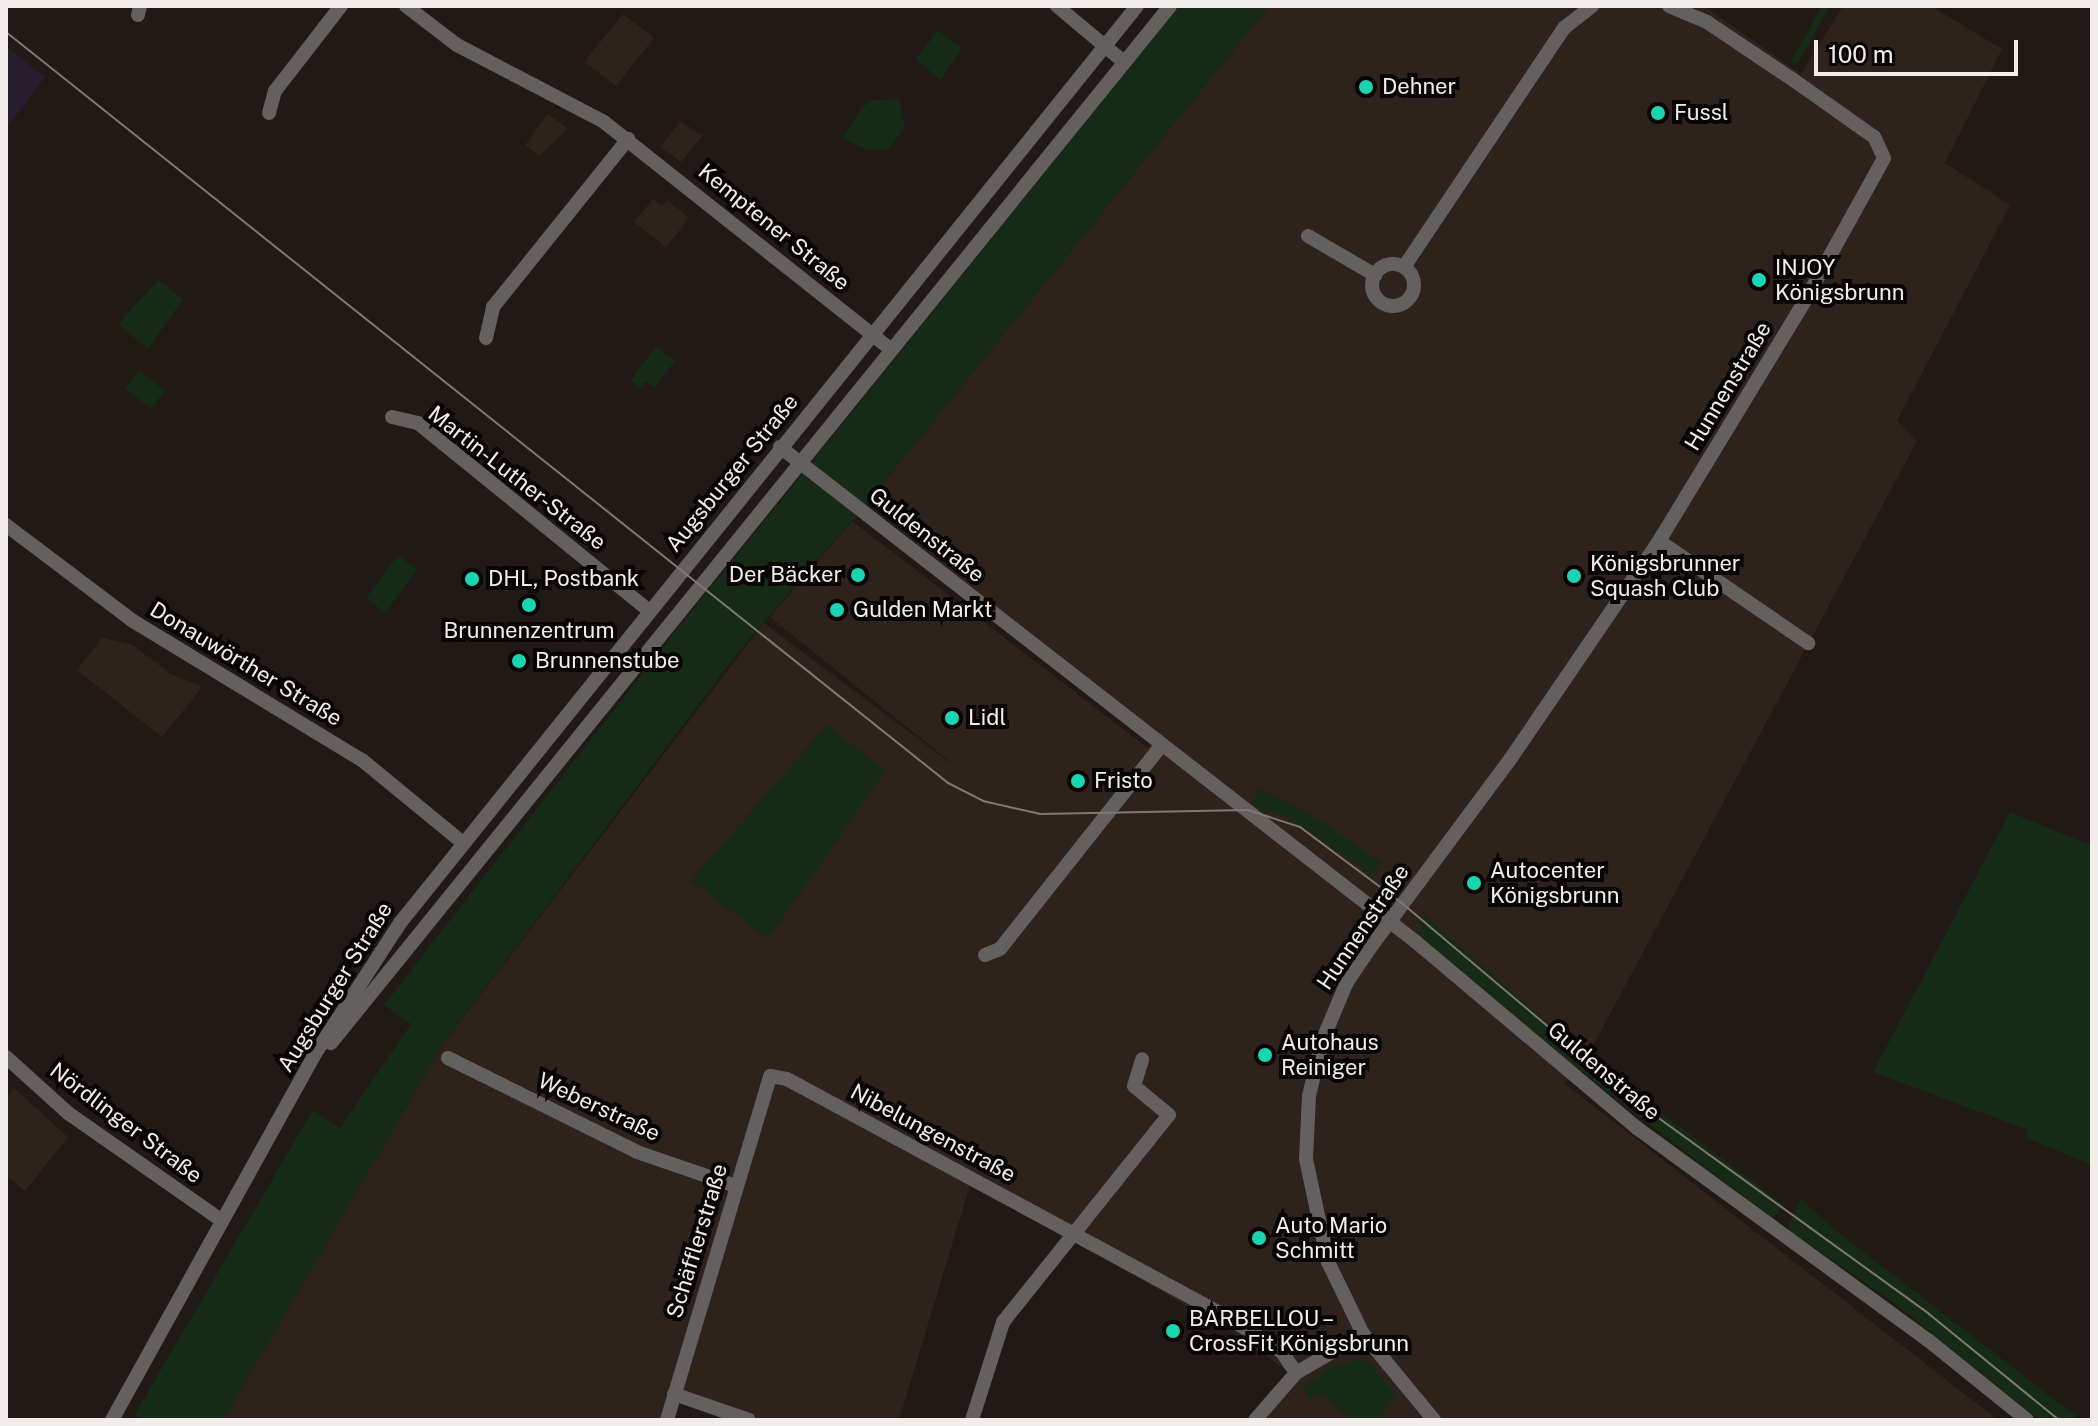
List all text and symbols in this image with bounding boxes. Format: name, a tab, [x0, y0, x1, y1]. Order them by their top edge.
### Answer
scale bar	[1818, 24, 2022, 74]
text: 100 m	[1828, 40, 1894, 68]
place label: Dehner	[1382, 74, 1456, 100]
marker: Dehner	[1357, 78, 1375, 96]
place label: Fussl	[1674, 100, 1729, 126]
marker: Fussl	[1649, 104, 1667, 122]
street label: Kemptener Straße	[693, 158, 855, 296]
place label: INJOY Königsbrunn	[1775, 254, 1904, 306]
marker: INJOY Königsbrunn	[1750, 271, 1768, 289]
street label: Hunnenstraße	[1679, 317, 1777, 455]
street label: Augsburger Straße	[660, 389, 804, 557]
street label: Martin-Luther-Straße	[423, 400, 611, 556]
street label: Guldenstraße	[864, 482, 990, 588]
place label: Königsbrunner Squash Club	[1590, 550, 1740, 602]
place label: Der Bäcker	[729, 562, 842, 588]
place label: DHL, Postbank	[488, 566, 639, 592]
marker: Der Bäcker	[849, 566, 867, 584]
marker: Königsbrunner Squash Club	[1565, 567, 1583, 585]
marker: DHL, Postbank	[463, 570, 481, 588]
street label: Donauwörther Straße	[145, 596, 347, 732]
marker: Brunnenzentrum	[520, 596, 538, 614]
place label: Gulden Markt	[853, 597, 993, 623]
marker: Gulden Markt	[828, 601, 846, 619]
place label: Brunnenzentrum	[443, 618, 615, 644]
place label: Brunnenstube	[535, 648, 680, 674]
marker: Brunnenstube	[510, 652, 528, 670]
place label: Lidl	[968, 705, 1006, 731]
marker: Lidl	[943, 709, 961, 727]
place label: Fristo	[1094, 768, 1153, 794]
marker: Fristo	[1069, 772, 1087, 790]
place label: Autocenter Königsbrunn	[1490, 857, 1619, 908]
street label: Hunnenstraße	[1311, 859, 1415, 995]
marker: Autocenter Königsbrunn	[1465, 874, 1483, 892]
street label: Augsburger Straße	[272, 897, 398, 1077]
street label: Guldenstraße	[1542, 1016, 1666, 1126]
place label: Autohaus Reiniger	[1281, 1029, 1379, 1080]
marker: Autohaus Reiniger	[1256, 1046, 1274, 1064]
street label: Nördlinger Straße	[45, 1057, 207, 1189]
street label: Weberstraße	[534, 1067, 664, 1147]
street label: Nibelungenstraße	[846, 1078, 1020, 1188]
street label: Schäfflerstraße	[661, 1161, 733, 1321]
place label: Auto Mario Schmitt	[1275, 1212, 1387, 1264]
marker: Auto Mario Schmitt	[1250, 1229, 1268, 1247]
place label: BARBELLOU – CrossFit Königsbrunn	[1189, 1305, 1409, 1356]
marker: BARBELLOU – CrossFit Königsbrunn	[1164, 1322, 1182, 1340]

